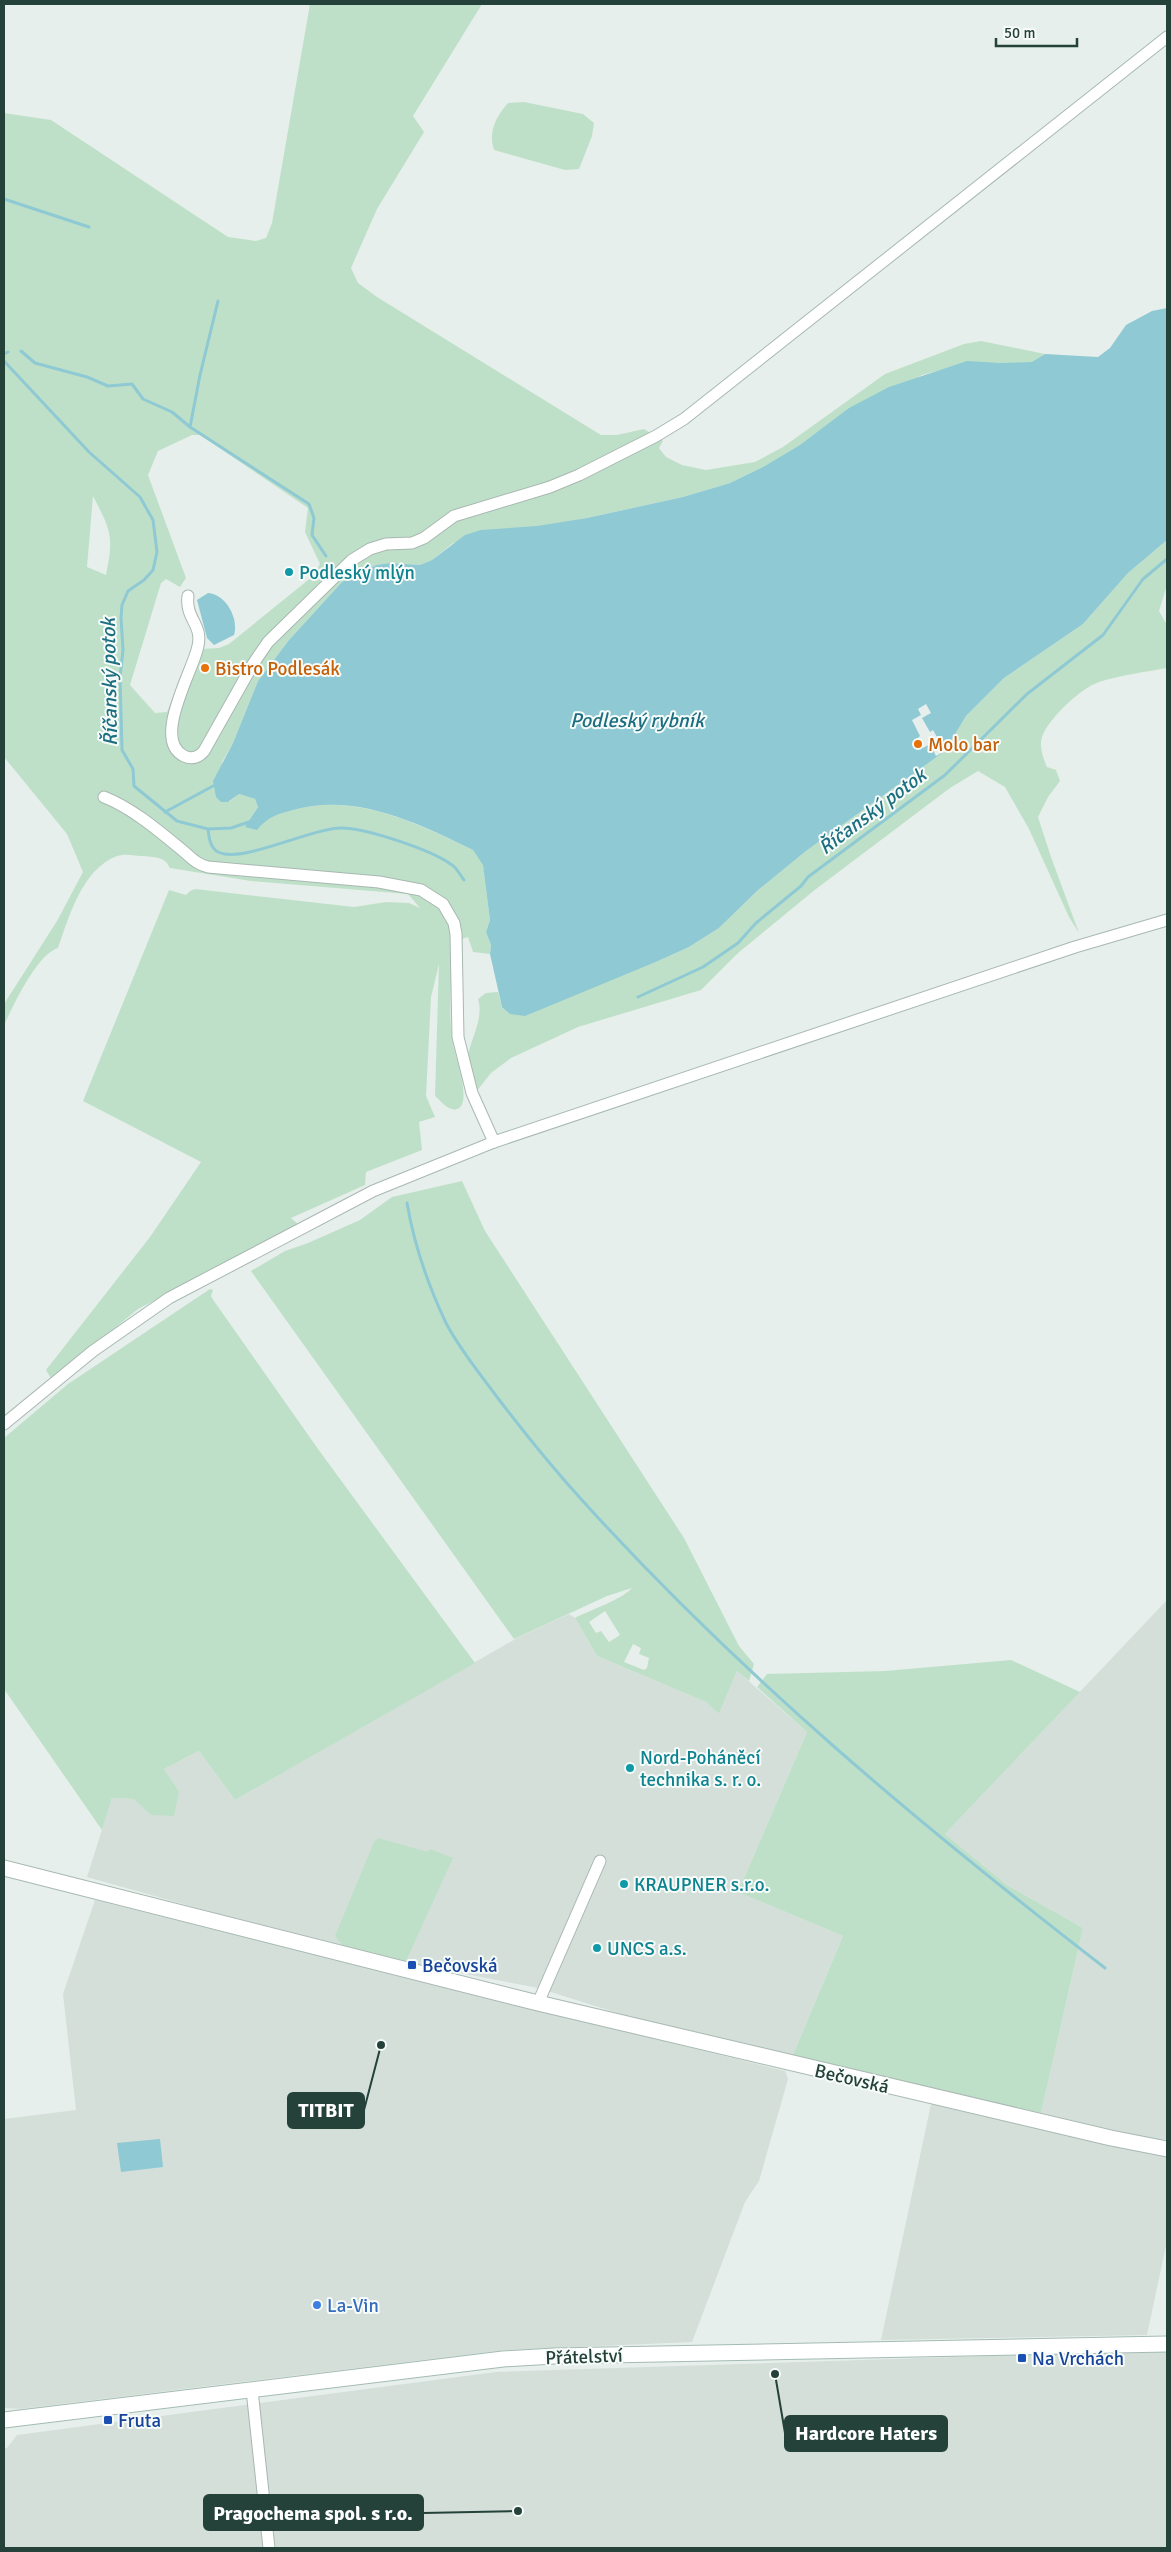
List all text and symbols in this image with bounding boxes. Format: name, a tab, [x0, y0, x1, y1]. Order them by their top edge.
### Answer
scale bar	[996, 15, 1077, 47]
text: 50 m	[1004, 24, 1035, 42]
place label: Podleský mlýn	[299, 561, 415, 585]
marker: Podleský mlýn	[283, 566, 295, 578]
water label: Říčanský potok	[96, 616, 123, 746]
place label: Bistro Podlesák	[215, 657, 340, 681]
marker: Bistro Podlesák	[199, 662, 211, 674]
water label: Podleský rybník	[570, 708, 706, 733]
place label: Molo bar	[928, 733, 999, 757]
marker: Molo bar	[912, 738, 924, 750]
water label: Říčanský potok	[813, 762, 933, 860]
place label: Nord-Poháněcí technika s. r. o.	[640, 1746, 761, 1792]
marker: Nord-Poháněcí technika s. r. o.	[624, 1762, 636, 1774]
place label: KRAUPNER s.r.o.	[634, 1873, 769, 1897]
marker: KRAUPNER s.r.o.	[618, 1878, 630, 1890]
place label: UNCS a.s.	[607, 1937, 687, 1961]
marker: UNCS a.s.	[591, 1942, 603, 1954]
place label: Bečovská	[422, 1954, 498, 1978]
marker: Bečovská	[406, 1959, 418, 1971]
street label: Bečovská	[812, 2059, 891, 2099]
callout: TITBIT	[288, 2093, 364, 2128]
text: TITBIT	[298, 2098, 355, 2123]
place label: La-Vin	[327, 2294, 379, 2318]
marker: La-Vin	[311, 2299, 323, 2311]
street label: Přátelství	[545, 2344, 624, 2370]
place label: Na Vrchách	[1032, 2347, 1124, 2371]
marker: Na Vrchách	[1016, 2352, 1028, 2364]
place label: Fruta	[118, 2409, 161, 2433]
marker: Fruta	[102, 2414, 114, 2426]
callout: Hardcore Haters	[785, 2416, 947, 2451]
text: Hardcore Haters	[795, 2421, 937, 2446]
callout: Pragochema spol. s r.o.	[204, 2495, 423, 2530]
text: Pragochema spol. s r.o.	[213, 2501, 413, 2526]

